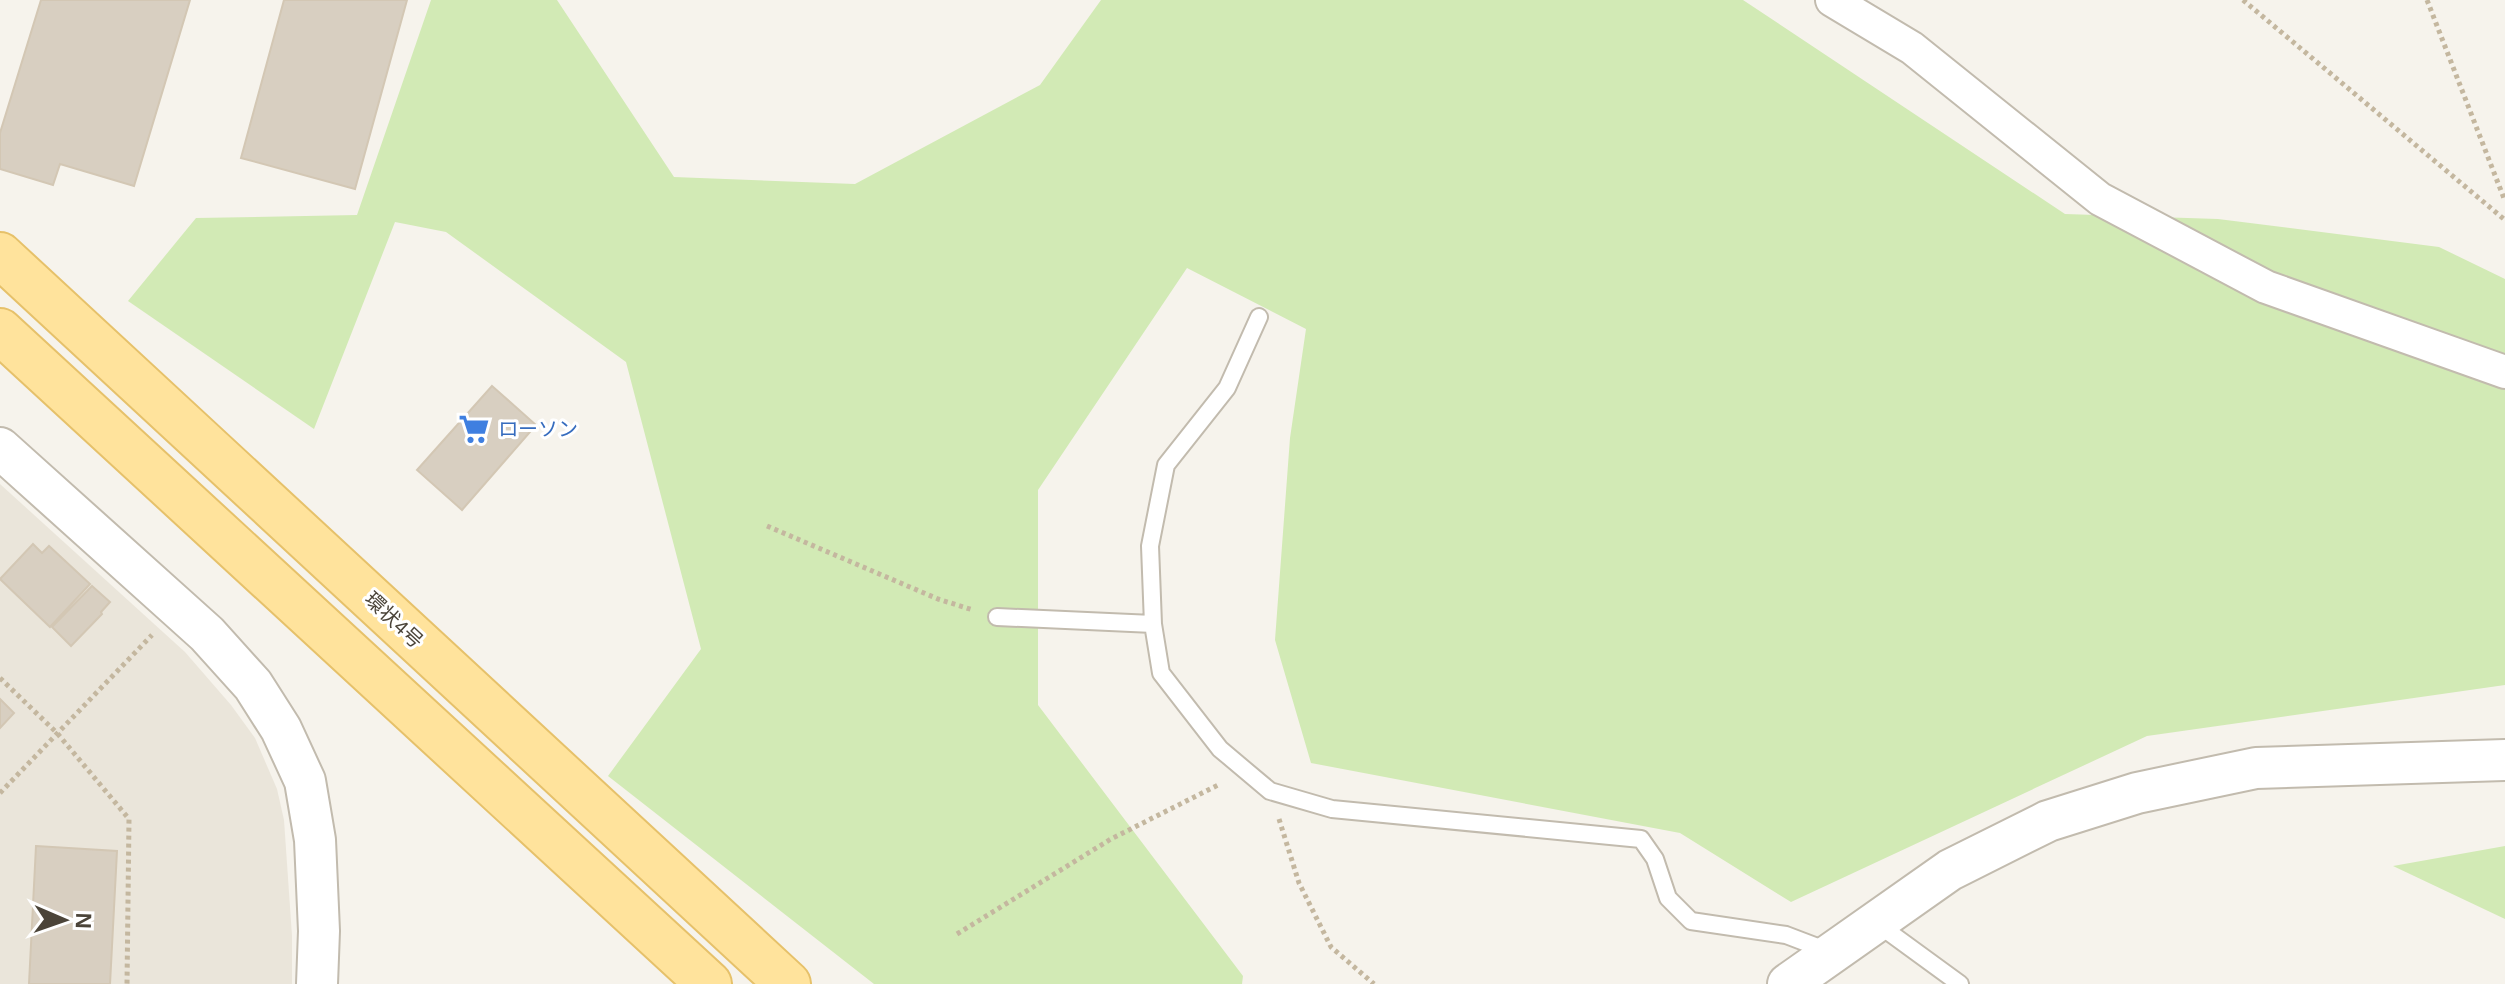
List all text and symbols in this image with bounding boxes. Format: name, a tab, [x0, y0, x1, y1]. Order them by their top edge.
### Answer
supermarket icon: ローソン	[457, 412, 491, 446]
place label: ローソン	[498, 418, 578, 440]
street label: 環状4号	[360, 588, 428, 652]
north arrow	[24, 880, 104, 960]
text: N	[71, 912, 96, 929]

